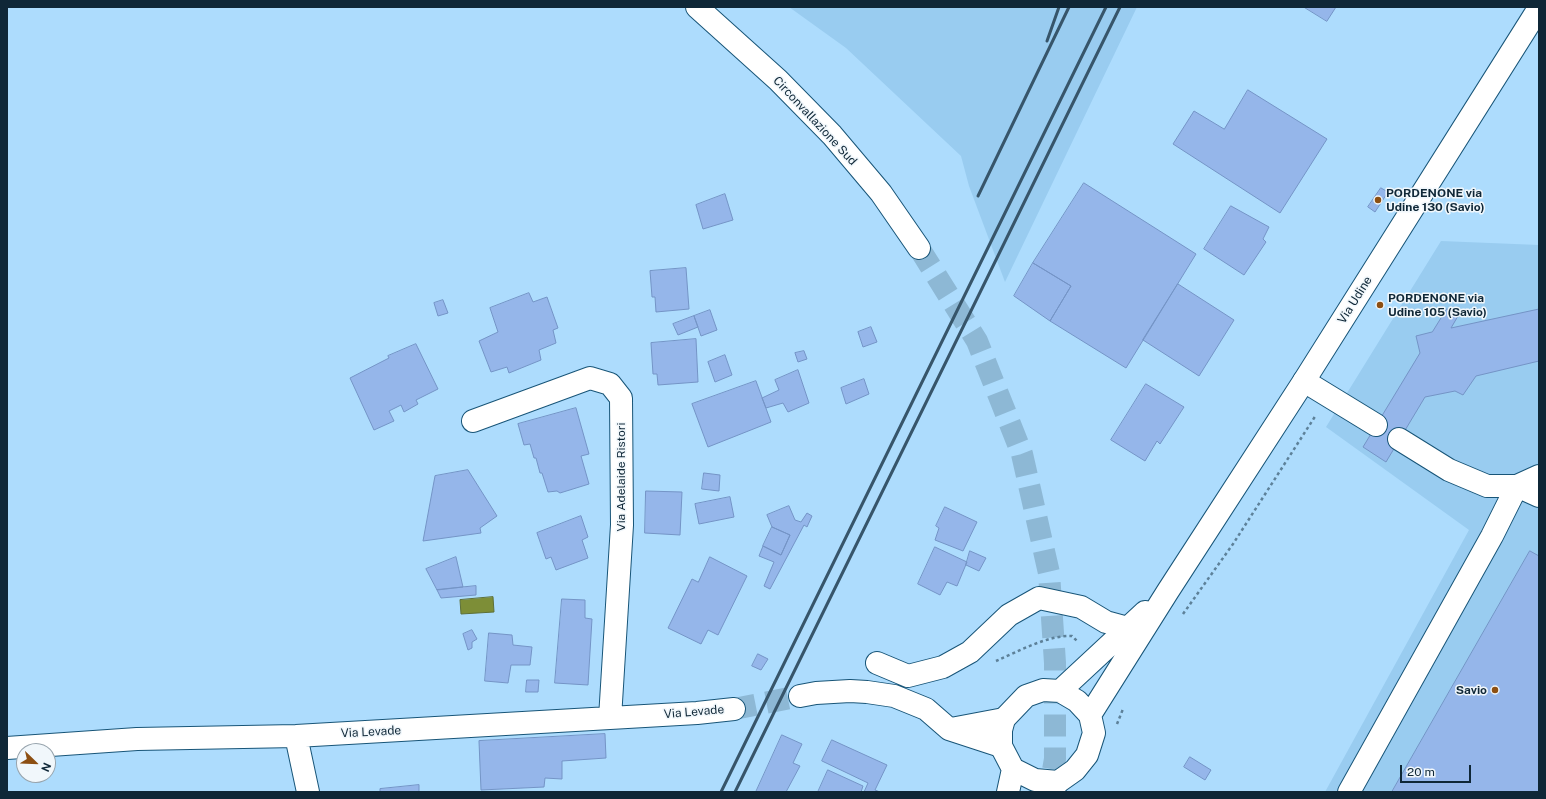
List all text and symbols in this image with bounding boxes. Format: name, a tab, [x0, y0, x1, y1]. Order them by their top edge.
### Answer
street label: Circonvallazione Sud	[770, 74, 860, 168]
place label: PORDENONE via Udine 130 (Savio)	[1386, 186, 1485, 214]
marker: PORDENONE via Udine 130 (Savio)	[1373, 195, 1383, 205]
street label: Via Udine	[1335, 274, 1375, 326]
place label: PORDENONE via Udine 105 (Savio)	[1388, 291, 1487, 319]
marker: PORDENONE via Udine 105 (Savio)	[1375, 300, 1385, 310]
street label: Via Adelaide Ristori	[614, 423, 628, 531]
place label: Savio	[1456, 683, 1487, 697]
marker: Savio	[1490, 685, 1500, 695]
street label: Via Levade	[663, 702, 725, 722]
street label: Via Levade	[340, 723, 402, 741]
north arrow	[16, 743, 56, 783]
scale bar	[1402, 757, 1473, 783]
text: N	[39, 761, 53, 774]
text: 20 m	[1407, 765, 1435, 779]

